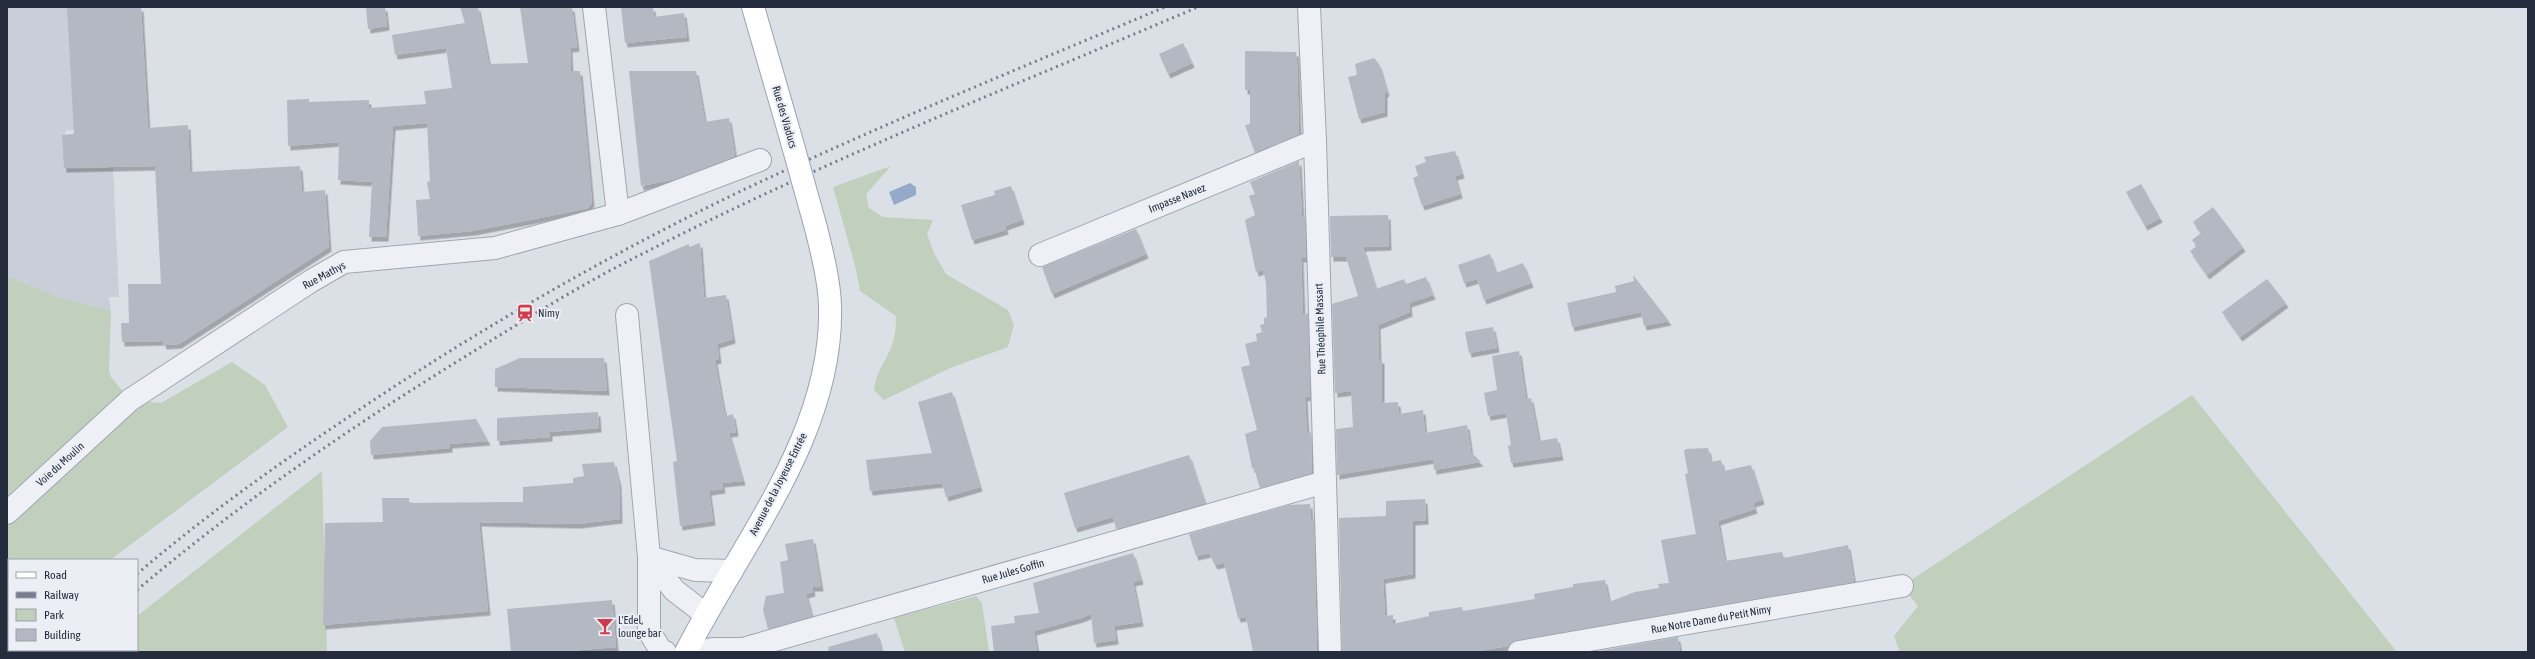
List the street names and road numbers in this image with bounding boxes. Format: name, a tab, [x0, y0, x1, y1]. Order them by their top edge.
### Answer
street label: Rue des Viaducs	[770, 84, 800, 150]
street label: Impasse Navez	[1147, 181, 1207, 215]
street label: Rue Mathys	[301, 259, 348, 291]
street label: Rue Théophile Massart	[1312, 283, 1328, 375]
street label: Avenue de la Joyeuse Entrée	[747, 431, 809, 537]
street label: Voie du Moulin	[34, 439, 86, 489]
street label: Rue Jules Goffin	[981, 556, 1045, 586]
street label: Rue Notre Dame du Petit Nimy	[1650, 602, 1772, 635]

